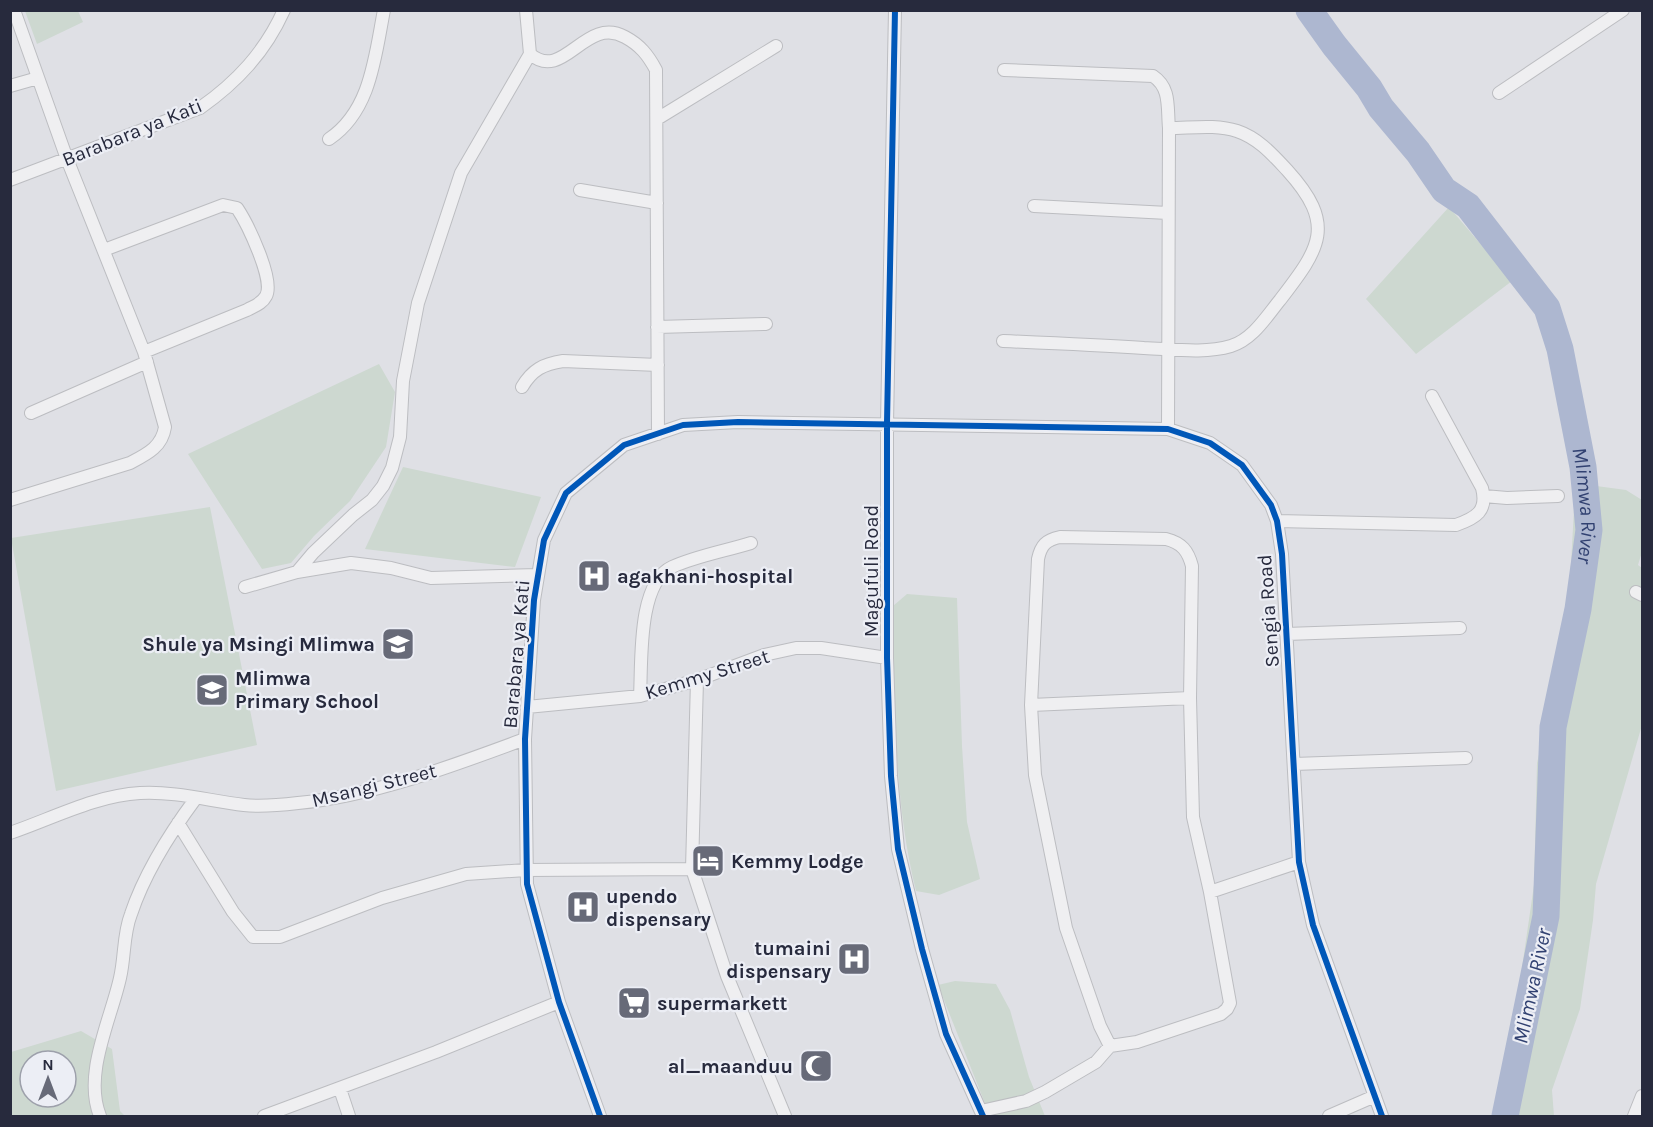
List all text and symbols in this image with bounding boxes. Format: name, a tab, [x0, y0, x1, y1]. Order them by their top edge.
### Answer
street label: Barabara ya Kati	[59, 94, 206, 171]
water label: Mlimwa River	[1567, 445, 1601, 566]
street label: Magufuli Road	[860, 505, 883, 637]
street label: Sengia Road	[1253, 554, 1284, 668]
hospital icon: agakhani-hospital	[576, 558, 612, 594]
place label: agakhani-hospital	[617, 565, 793, 588]
street label: Barabara ya Kati	[499, 579, 534, 729]
school or university icon: Shule ya Msingi Mlimwa	[380, 626, 416, 662]
place label: Shule ya Msingi Mlimwa	[142, 633, 375, 656]
street label: Kemmy Street	[642, 645, 773, 704]
place label: Mlimwa Primary School	[235, 667, 379, 713]
school or university icon: Mlimwa Primary School	[194, 672, 230, 708]
street label: Msangi Street	[310, 759, 439, 812]
hotel icon: Kemmy Lodge	[690, 843, 726, 879]
place label: Kemmy Lodge	[731, 850, 864, 873]
place label: upendo dispensary	[606, 885, 711, 931]
hospital icon: upendo dispensary	[565, 889, 601, 925]
water label: Mlimwa River	[1508, 925, 1556, 1046]
place label: tumaini dispensary	[726, 937, 831, 983]
hospital icon: tumaini dispensary	[836, 941, 872, 977]
supermarket icon: supermarkett	[616, 985, 652, 1021]
place label: supermarkett	[657, 992, 788, 1015]
mosque icon: al_maanduu	[798, 1048, 834, 1084]
north arrow	[18, 1049, 78, 1109]
text: N	[42, 1055, 54, 1074]
place label: al_maanduu	[668, 1055, 793, 1078]

